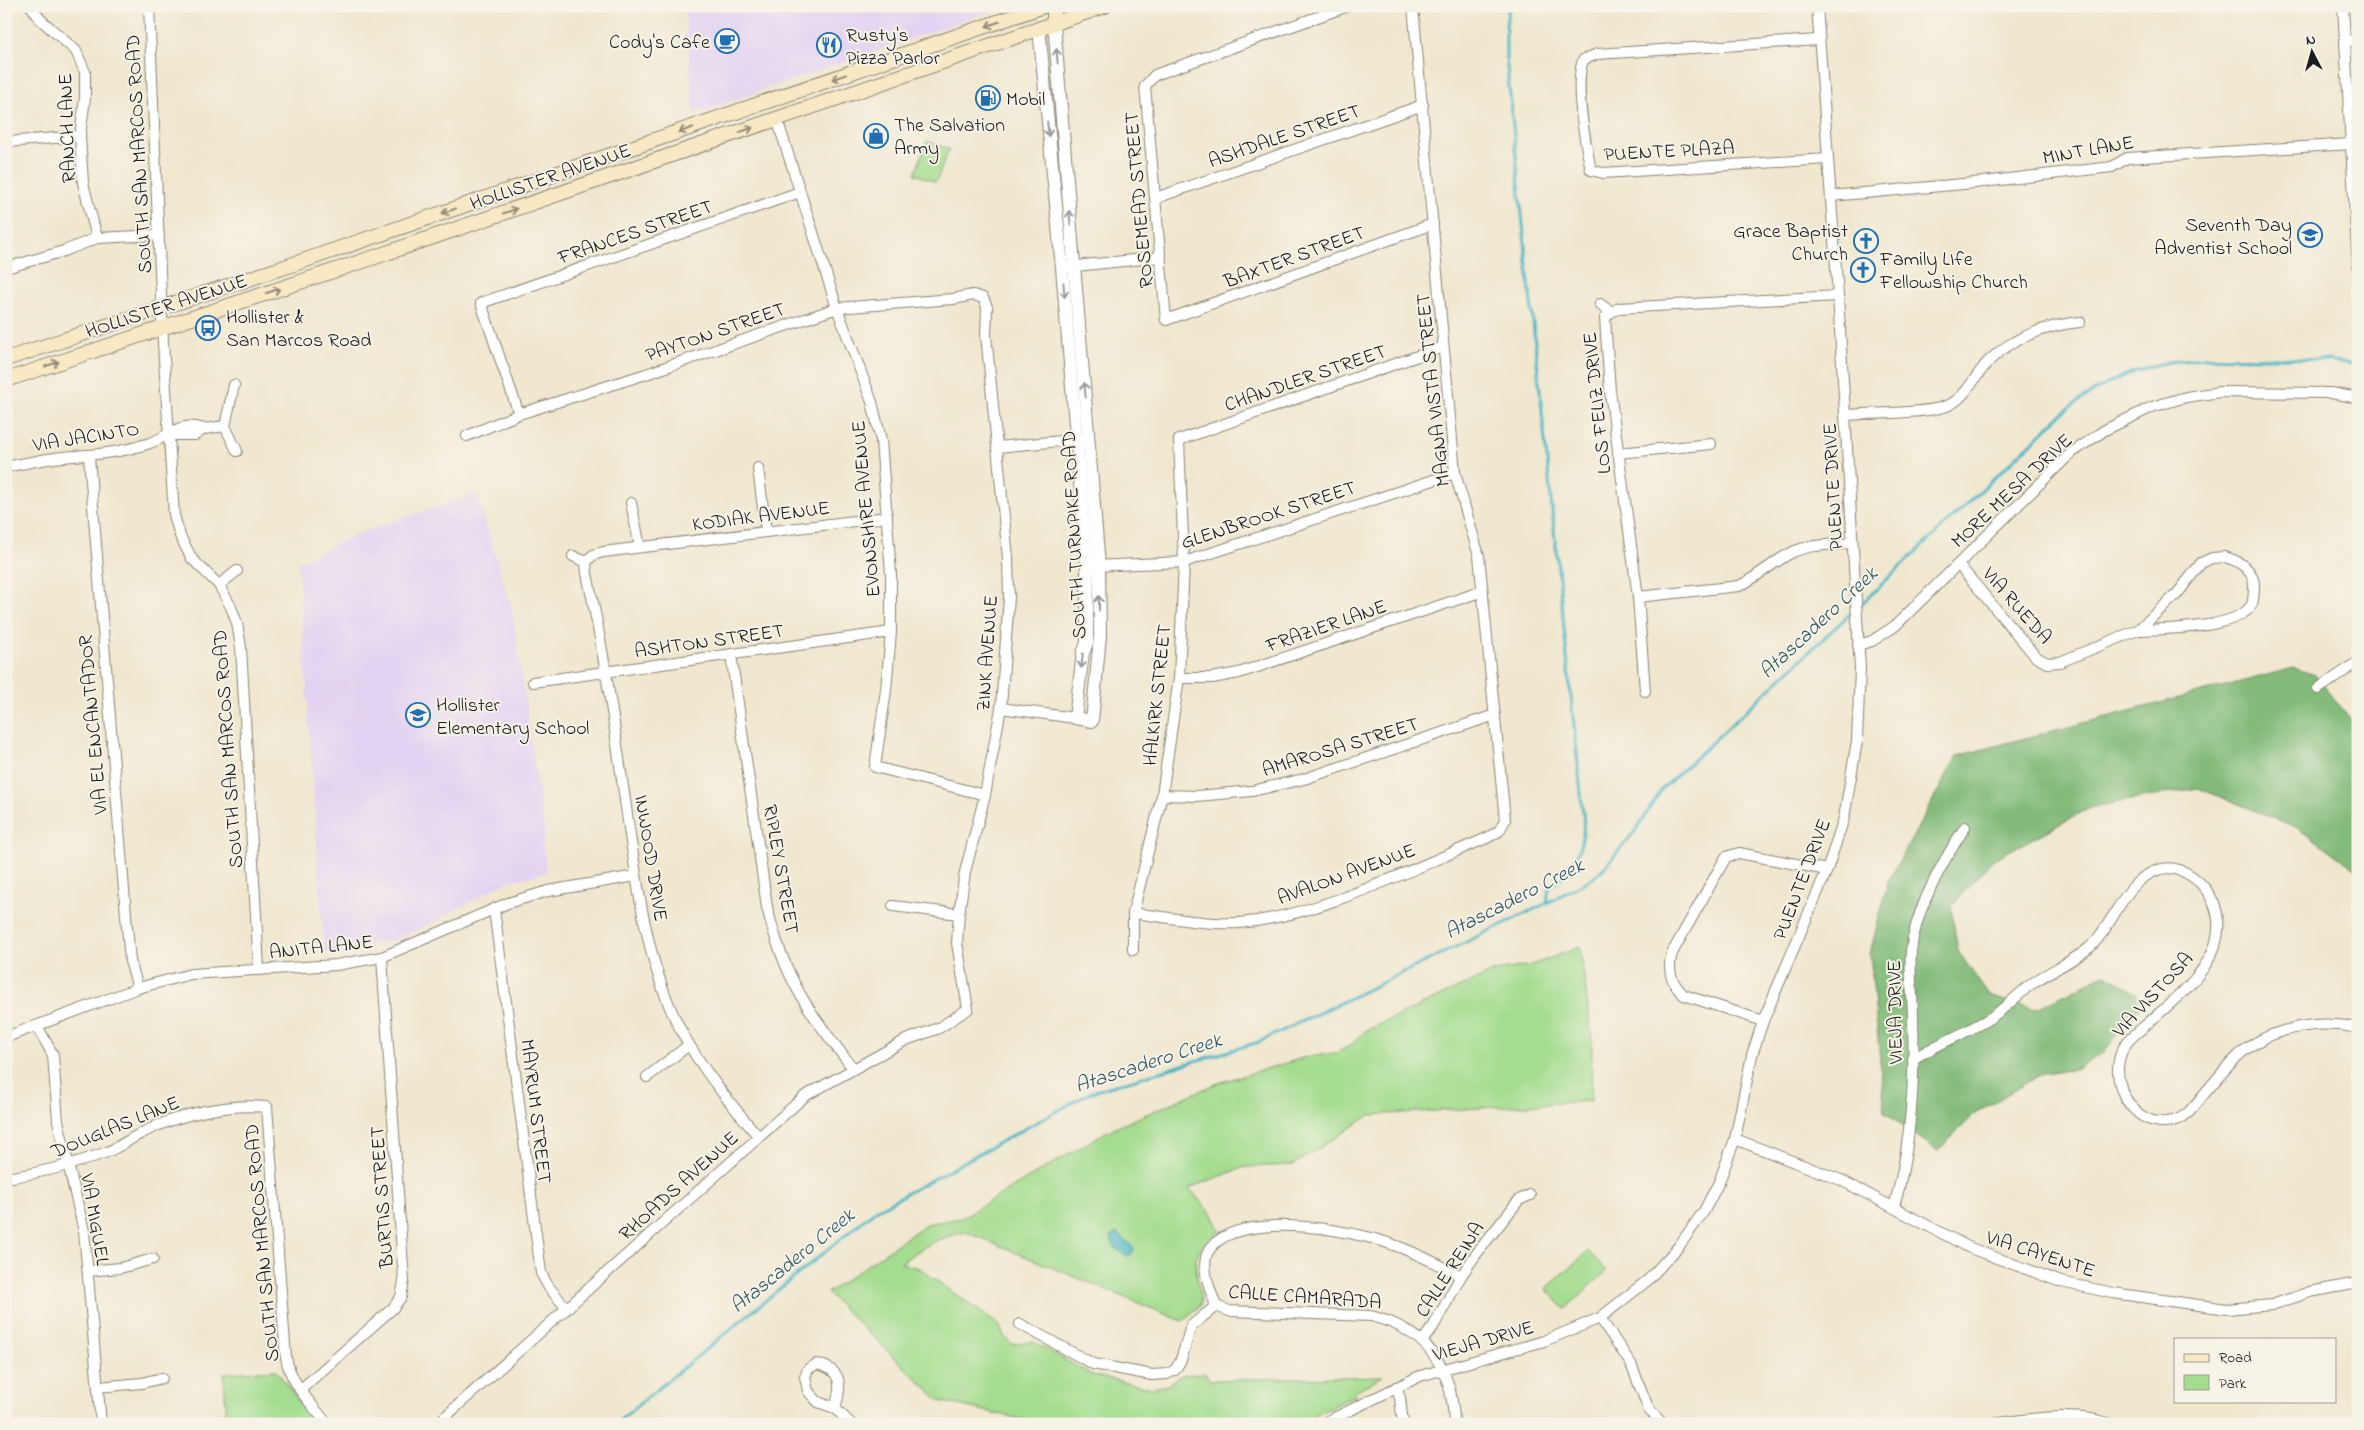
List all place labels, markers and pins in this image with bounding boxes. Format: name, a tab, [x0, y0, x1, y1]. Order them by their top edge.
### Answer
place label: Rusty's Pizza Parlor	[846, 22, 941, 74]
cafe icon: Cody's Cafe	[714, 28, 740, 54]
place label: Cody's Cafe	[609, 29, 710, 58]
restaurant icon: Rusty's Pizza Parlor	[816, 32, 842, 58]
fuel station icon: Mobil	[975, 85, 1001, 111]
place label: Mobil	[1006, 86, 1045, 115]
place label: The Salvation Army	[894, 112, 1005, 164]
shop icon: The Salvation Army	[863, 123, 889, 149]
place label: Seventh Day Adventist School	[2154, 212, 2292, 264]
place label: Grace Baptist Church	[1733, 218, 1848, 270]
school or university icon: Seventh Day Adventist School	[2297, 222, 2323, 248]
church icon: Grace Baptist Church	[1853, 228, 1879, 254]
place label: Family LIfe Fellowship Church	[1879, 246, 2028, 298]
church icon: Family LIfe Fellowship Church	[1850, 257, 1876, 283]
place label: Hollister & San Marcos Road	[226, 304, 372, 356]
bus stop icon: Hollister & San Marcos Road	[195, 315, 221, 341]
place label: Hollister Elementary School	[436, 692, 589, 744]
school or university icon: Hollister Elementary School	[405, 702, 431, 728]

